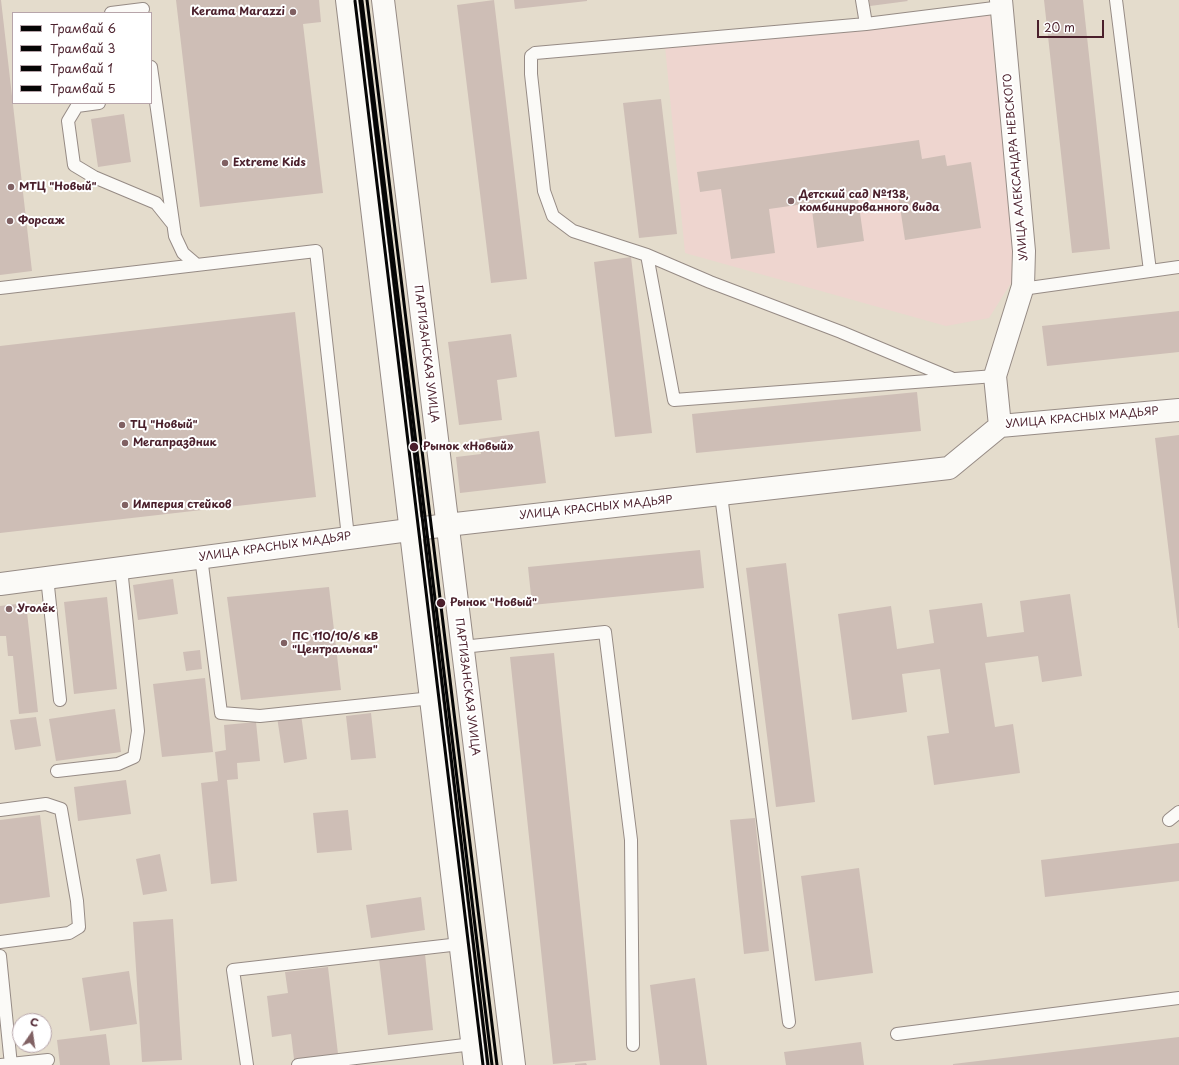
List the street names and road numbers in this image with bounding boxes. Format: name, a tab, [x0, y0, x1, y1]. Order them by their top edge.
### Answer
street label: УЛИЦА АЛЕКСАНДРА НЕВСКОГО	[1001, 73, 1031, 261]
street label: ПАРТИЗАНСКАЯ УЛИЦА	[411, 284, 441, 424]
street label: УЛИЦА КРАСНЫХ МАДЬЯР	[1005, 405, 1159, 431]
street label: УЛИЦА КРАСНЫХ МАДЬЯР	[519, 493, 673, 523]
street label: УЛИЦА КРАСНЫХ МАДЬЯР	[198, 530, 352, 564]
street label: ПАРТИЗАНСКАЯ УЛИЦА	[452, 617, 482, 757]

